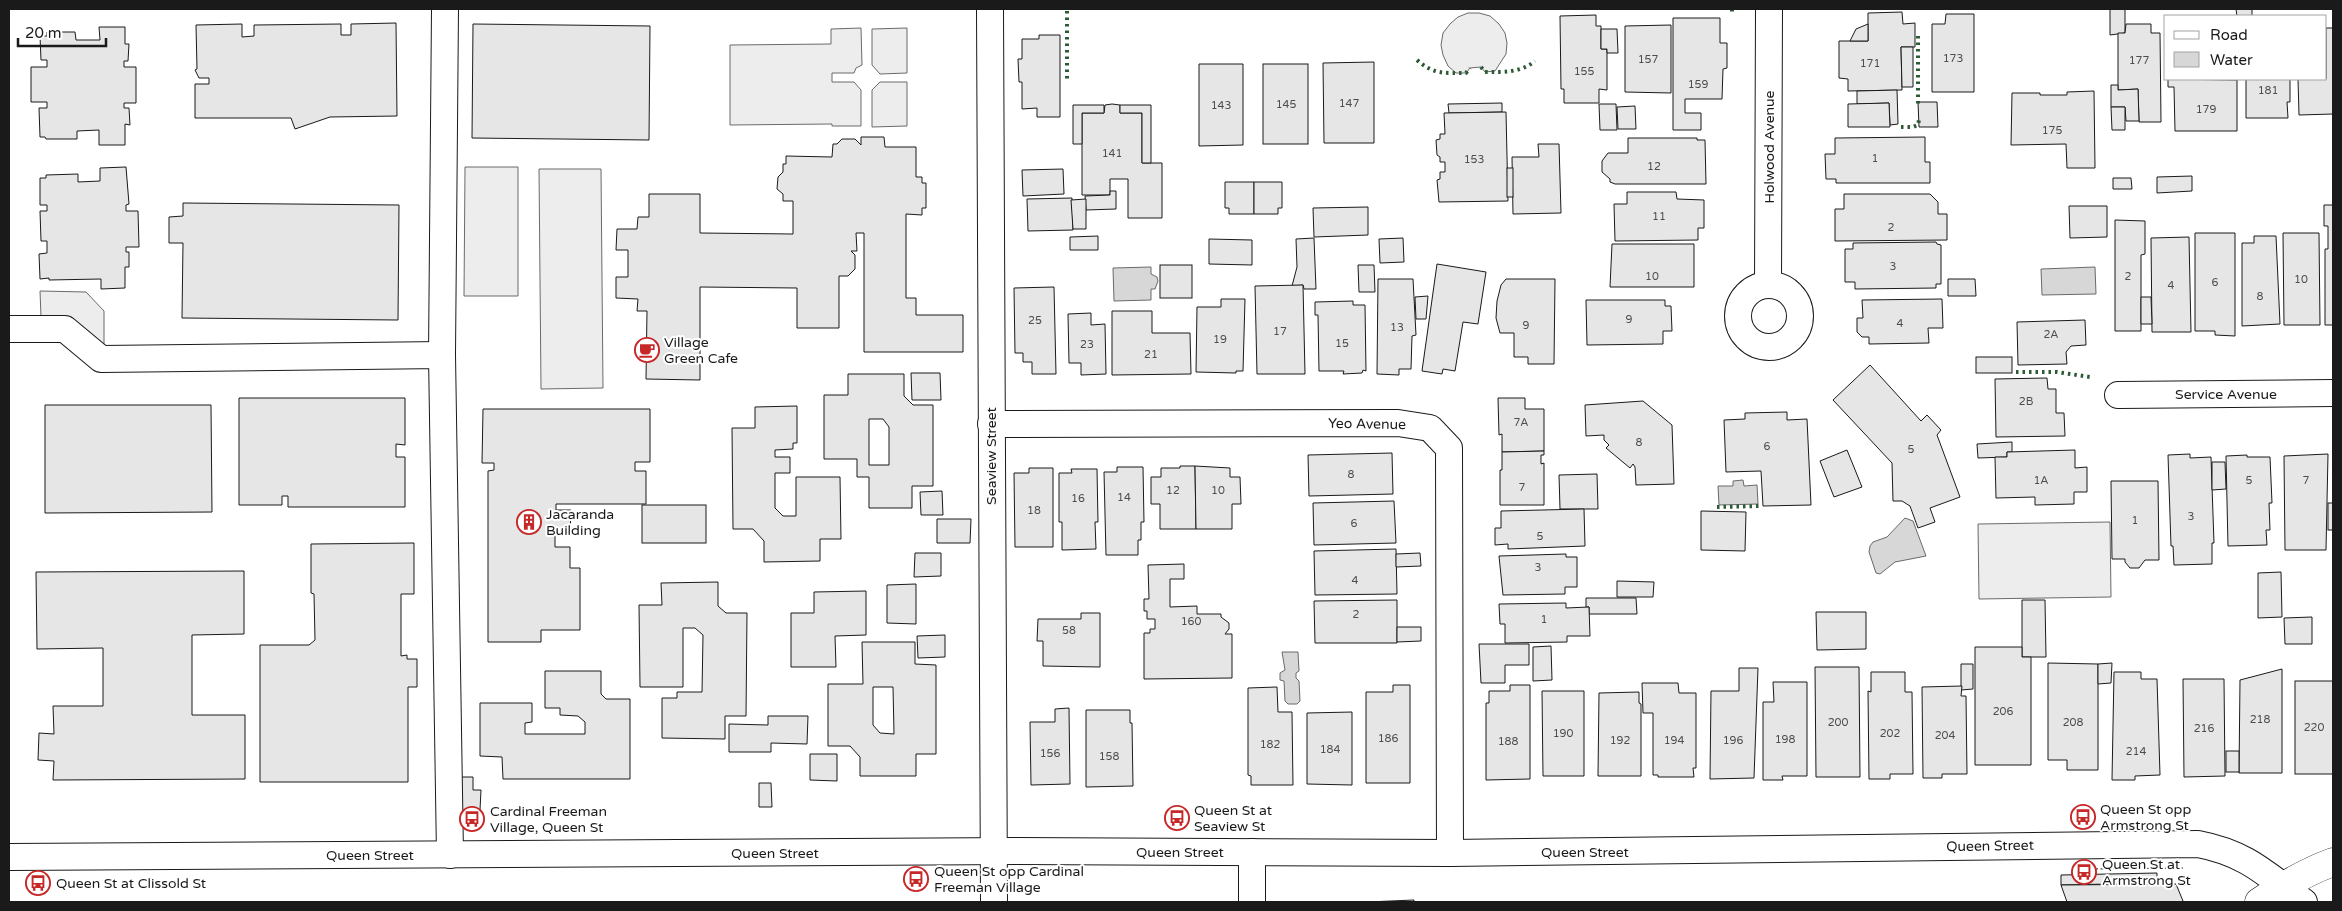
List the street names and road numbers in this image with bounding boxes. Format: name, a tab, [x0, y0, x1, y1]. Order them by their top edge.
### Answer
street label: Holwood Avenue	[1761, 90, 1778, 203]
street label: Service Avenue	[2175, 386, 2277, 403]
street label: Seaview Street	[983, 406, 1000, 505]
street label: Yeo Avenue	[1328, 415, 1406, 433]
street label: Queen Street	[1946, 837, 2035, 855]
street label: Queen Street	[1136, 844, 1225, 861]
street label: Queen Street	[1541, 844, 1630, 861]
street label: Queen Street	[731, 845, 820, 862]
street label: Queen Street	[326, 847, 415, 864]

